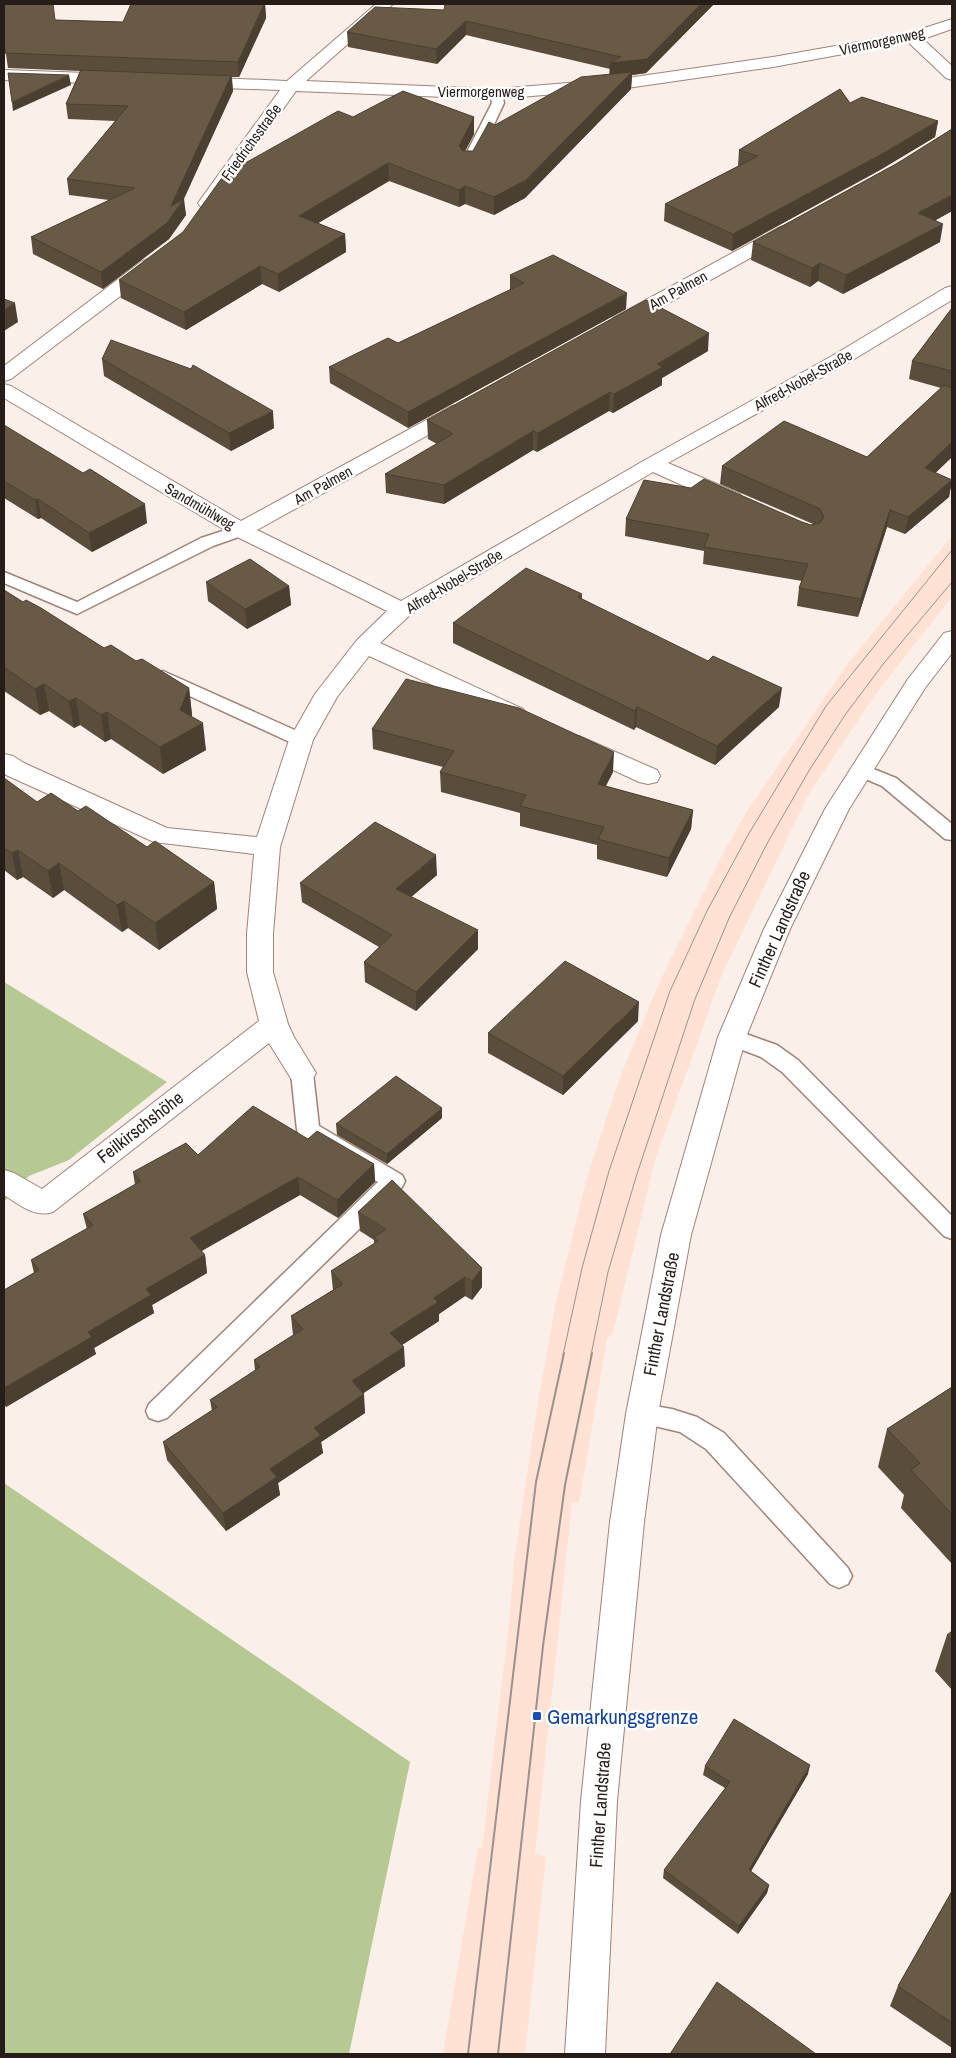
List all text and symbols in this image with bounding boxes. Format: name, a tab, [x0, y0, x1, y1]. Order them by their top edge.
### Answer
street label: Viermorgenweg	[837, 22, 927, 60]
street label: Viermorgenweg	[438, 81, 524, 102]
street label: Friedrichsstraße	[216, 99, 286, 185]
street label: Am Palmen	[644, 265, 711, 315]
street label: Alfred-Nobel-Straße	[749, 344, 856, 416]
street label: Am Palmen	[289, 460, 356, 510]
street label: Sandmühlweg	[161, 477, 239, 535]
street label: Alfred-Nobel-Straße	[401, 544, 506, 619]
street label: Finther Landstraße	[742, 867, 816, 991]
street label: Feilkirschshöhe	[92, 1085, 188, 1169]
street label: Finther Landstraße	[637, 1250, 685, 1378]
place label: Gemarkungsgrenze	[547, 1702, 698, 1731]
marker: Gemarkungsgrenze	[531, 1710, 543, 1722]
street label: Finther Landstraße	[583, 1742, 617, 1868]

